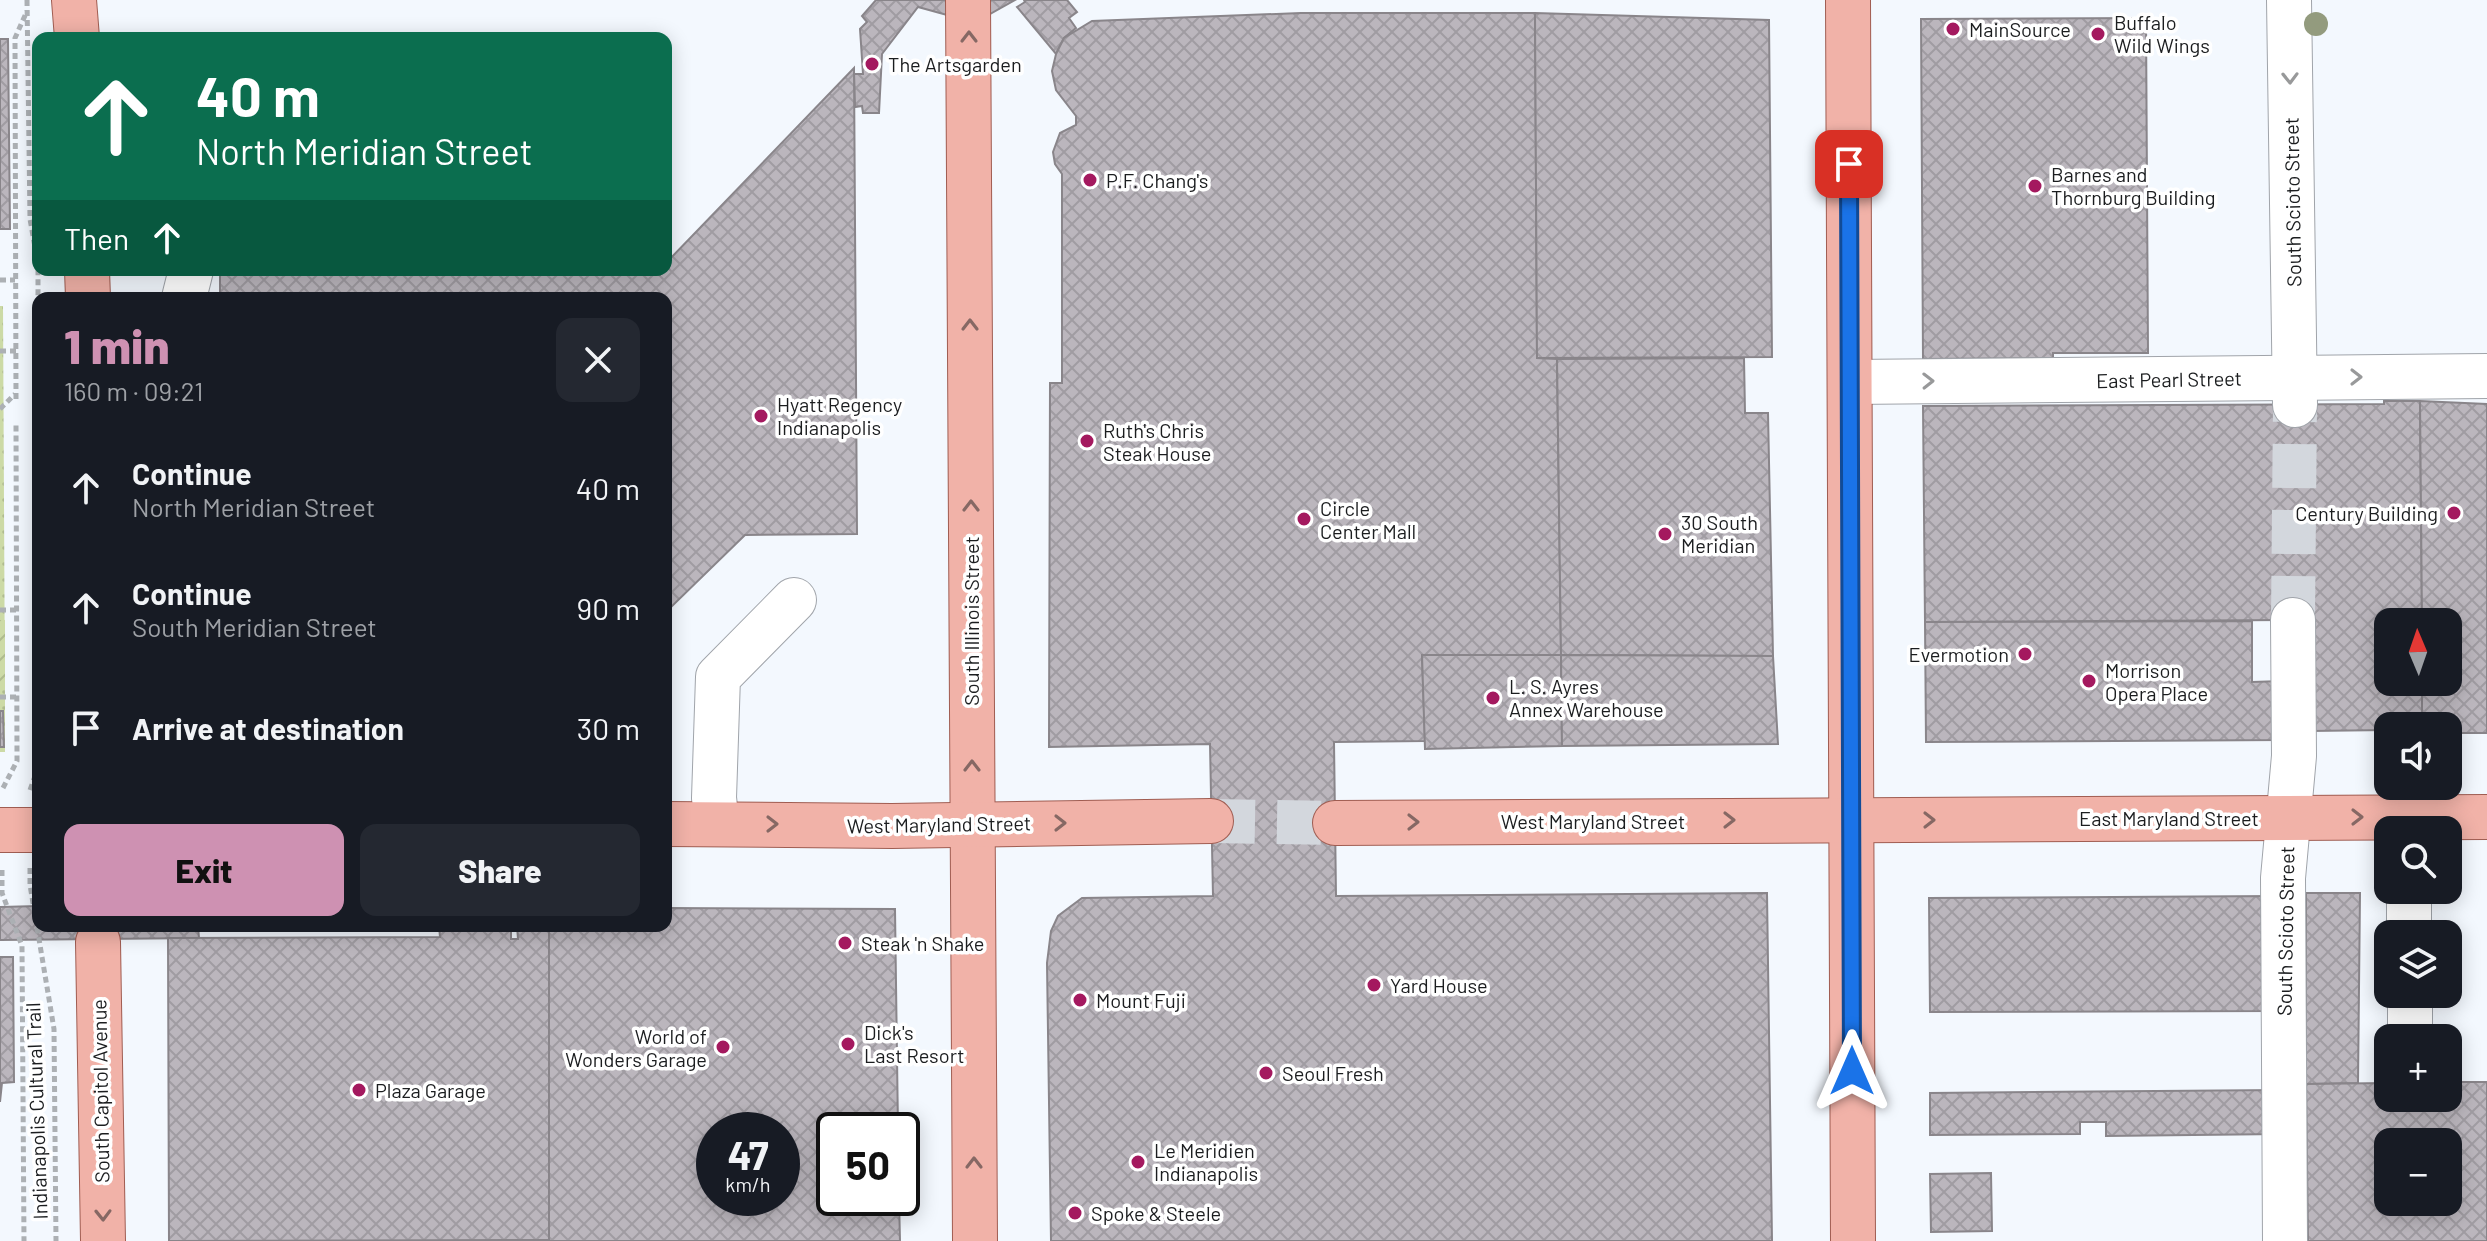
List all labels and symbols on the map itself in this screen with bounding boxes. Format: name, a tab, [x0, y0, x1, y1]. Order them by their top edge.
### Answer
place label: Buffalo Wild Wings	[2114, 10, 2210, 57]
place label: MainSource	[1969, 17, 2071, 41]
marker: MainSource	[1944, 20, 1962, 38]
marker: Buffalo Wild Wings	[2089, 25, 2107, 43]
one-way arrow	[960, 30, 978, 43]
place label: The Artsgarden	[888, 52, 1022, 76]
marker: The Artsgarden	[863, 55, 881, 73]
one-way arrow	[2281, 72, 2299, 85]
street label: South Scioto Street	[2279, 117, 2305, 287]
pin	[1815, 130, 1883, 198]
place label: Barnes and Thornburg Building	[2051, 162, 2216, 209]
place label: P.F. Chang's	[1106, 168, 1208, 192]
marker: P.F. Chang's	[1081, 171, 1099, 189]
marker: Barnes and Thornburg Building	[2026, 177, 2044, 195]
one-way arrow	[961, 318, 979, 331]
street label: East Pearl Street	[2096, 366, 2242, 392]
one-way arrow	[2350, 368, 2363, 386]
one-way arrow	[1922, 373, 1935, 390]
place label: Hyatt Regency Indianapolis	[777, 392, 902, 439]
marker: Hyatt Regency Indianapolis	[752, 407, 770, 425]
place label: Ruth's Chris Steak House	[1103, 418, 1211, 465]
marker: Ruth's Chris Steak House	[1078, 432, 1096, 450]
place label: Circle Center Mall	[1320, 496, 1416, 543]
one-way arrow	[962, 499, 980, 512]
place label: Century Building	[2295, 501, 2438, 525]
marker: Century Building	[2445, 504, 2463, 522]
marker: Circle Center Mall	[1295, 510, 1313, 528]
place label: 30 South Meridian	[1681, 510, 1758, 557]
marker: 30 South Meridian	[1656, 525, 1674, 543]
street label: South Illinois Street	[959, 536, 983, 706]
north arrow	[2374, 608, 2462, 696]
place label: Evermotion	[1909, 642, 2009, 666]
marker: Evermotion	[2016, 645, 2034, 663]
place label: Morrison Opera Place	[2105, 658, 2208, 705]
marker: Morrison Opera Place	[2080, 672, 2098, 690]
place label: L. S. Ayres Annex Warehouse	[1509, 674, 1664, 721]
marker: L. S. Ayres Annex Warehouse	[1484, 689, 1502, 707]
one-way arrow	[963, 759, 981, 772]
street label: East Maryland Street	[2079, 806, 2259, 830]
one-way arrow	[2351, 808, 2364, 826]
street label: West Maryland Street	[1501, 809, 1685, 833]
street label: West Maryland Street	[847, 810, 1031, 838]
one-way arrow	[1723, 811, 1736, 829]
one-way arrow	[1923, 811, 1936, 828]
one-way arrow	[1407, 813, 1420, 831]
one-way arrow	[1054, 814, 1067, 831]
one-way arrow	[766, 815, 779, 833]
street label: South Scioto Street	[2272, 846, 2298, 1016]
place label: Steak 'n Shake	[861, 931, 984, 955]
marker: Steak 'n Shake	[836, 934, 854, 952]
place label: Yard House	[1390, 973, 1488, 997]
marker: Yard House	[1365, 976, 1383, 994]
place label: Mount Fuji	[1096, 988, 1186, 1012]
marker: Mount Fuji	[1071, 991, 1089, 1009]
street label: South Capitol Avenue	[86, 999, 114, 1183]
street label: Indianapolis Cultural Trail	[20, 1002, 52, 1220]
place label: Dick's Last Resort	[864, 1020, 964, 1067]
place label: World of Wonders Garage	[565, 1024, 707, 1071]
position arrow	[1810, 1029, 1894, 1113]
marker: Dick's Last Resort	[839, 1035, 857, 1053]
marker: World of Wonders Garage	[714, 1038, 732, 1056]
place label: Seoul Fresh	[1282, 1061, 1384, 1085]
marker: Seoul Fresh	[1257, 1064, 1275, 1082]
place label: Plaza Garage	[375, 1078, 486, 1102]
marker: Plaza Garage	[350, 1081, 368, 1099]
speed limit sign: 50	[816, 1112, 920, 1216]
place label: Le Meridien Indianapolis	[1154, 1138, 1258, 1185]
marker: Le Meridien Indianapolis	[1129, 1153, 1147, 1171]
one-way arrow	[966, 1156, 983, 1169]
place label: Spoke & Steele	[1091, 1201, 1221, 1225]
marker: Spoke & Steele	[1066, 1204, 1084, 1222]
one-way arrow	[94, 1209, 111, 1222]

